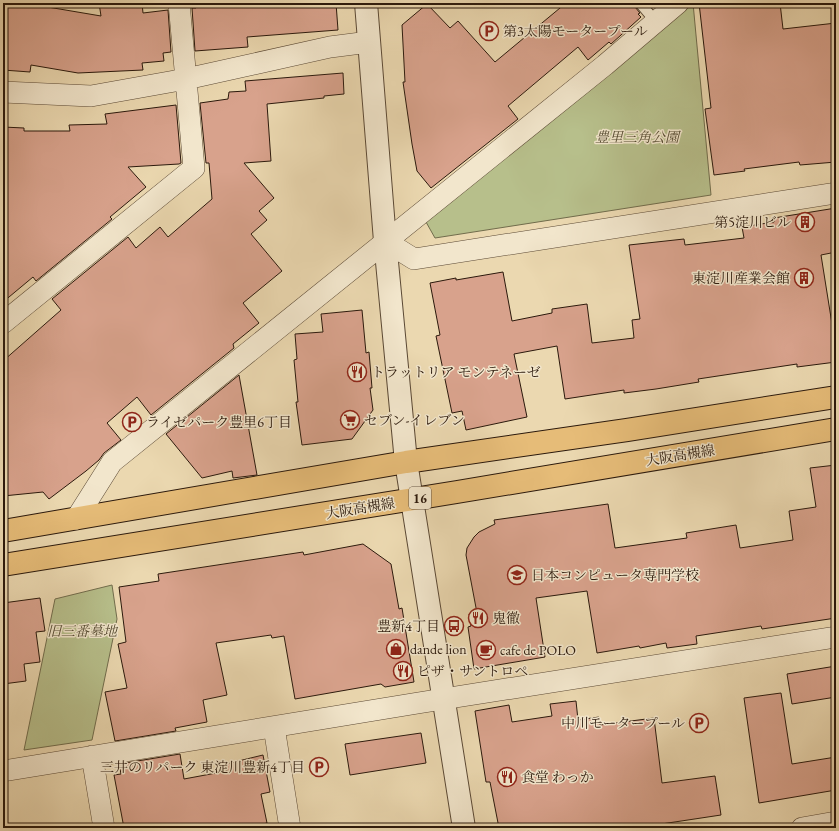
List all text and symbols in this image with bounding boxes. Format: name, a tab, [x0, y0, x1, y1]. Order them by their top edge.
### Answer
parking icon: 第3太陽モータープール	[478, 20, 500, 42]
place label: 第3太陽モータープール	[503, 22, 648, 40]
park label: 豊里三角公園	[595, 128, 681, 146]
building icon: 第5淀川ビル	[794, 211, 816, 233]
place label: 第5淀川ビル	[714, 213, 791, 231]
building icon: 東淀川産業会館	[793, 267, 815, 289]
place label: 東淀川産業会館	[692, 269, 790, 287]
restaurant icon: トラットリア モンテネーゼ	[346, 361, 368, 383]
place label: トラットリア モンテネーゼ	[371, 363, 541, 381]
supermarket icon: セブン-イレブン	[339, 409, 361, 431]
parking icon: ライゼパーク豊里6丁目	[121, 411, 143, 433]
place label: セブン-イレブン	[364, 411, 465, 429]
place label: ライゼパーク豊里6丁目	[146, 413, 292, 431]
street label: 大阪高槻線	[644, 441, 716, 469]
road number: 16	[409, 487, 431, 509]
street label: 大阪高槻線	[324, 494, 396, 522]
school or university icon: 日本コンピュータ専門学校	[506, 564, 528, 586]
place label: 日本コンピュータ専門学校	[531, 566, 699, 584]
restaurant icon: 鬼徹	[467, 607, 489, 629]
place label: 鬼徹	[492, 609, 520, 627]
bus stop icon: 豊新4丁目	[443, 615, 465, 637]
place label: 豊新4丁目	[377, 617, 440, 635]
park label: 旧三番墓地	[47, 622, 119, 640]
shop icon: dande lion	[385, 638, 407, 660]
cafe icon: cafe de POLO	[475, 639, 497, 661]
place label: dande lion	[410, 640, 467, 658]
place label: cafe de POLO	[500, 641, 576, 659]
restaurant icon: ピザ・サントロペ	[392, 660, 414, 682]
place label: ピザ・サントロペ	[417, 662, 528, 680]
parking icon: 中川モータープール	[688, 712, 710, 734]
place label: 中川モータープール	[561, 714, 685, 732]
parking icon: 三井のリパーク 東淀川豊新4丁目	[308, 756, 330, 778]
place label: 三井のリパーク 東淀川豊新4丁目	[100, 758, 305, 776]
restaurant icon: 食堂 わっか	[496, 766, 518, 788]
place label: 食堂 わっか	[521, 768, 594, 786]

